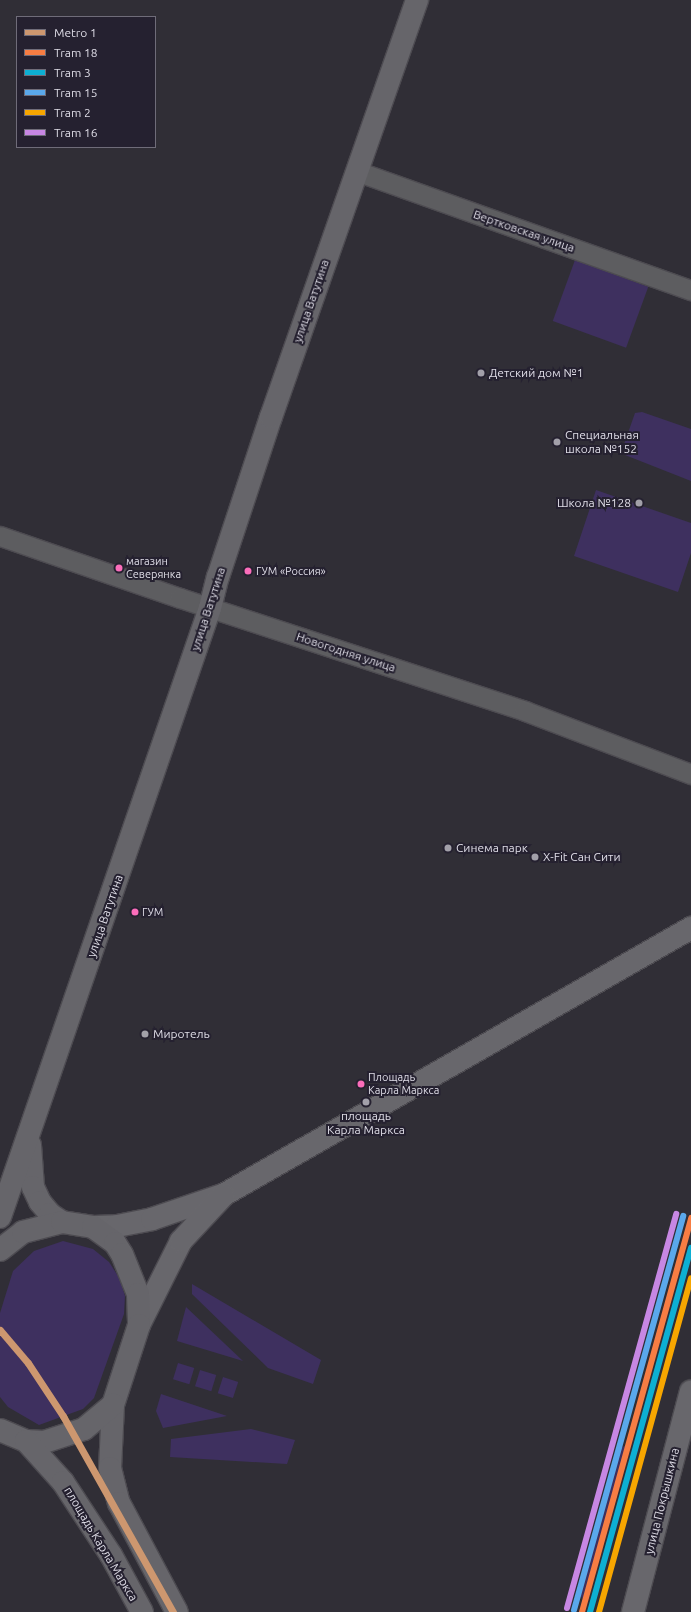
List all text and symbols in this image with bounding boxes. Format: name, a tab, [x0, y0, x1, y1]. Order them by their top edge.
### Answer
legend	[16, 16, 156, 148]
text: Metro 1	[54, 26, 97, 39]
text: Tram 18	[54, 46, 98, 59]
text: Tram 3	[54, 66, 91, 79]
text: Tram 15	[54, 86, 98, 99]
text: Tram 2	[54, 106, 91, 119]
text: Tram 16	[54, 126, 98, 139]
street label: Вертковская улица	[471, 207, 577, 255]
street label: улица Ватутина	[290, 258, 332, 344]
place label: Детский дом №1	[489, 366, 584, 380]
marker: Детский дом №1	[476, 368, 486, 378]
place label: Специальная школа №152	[565, 428, 639, 456]
marker: Специальная школа №152	[552, 437, 562, 447]
place label: Школа №128	[557, 496, 631, 510]
marker: Школа №128	[634, 498, 644, 508]
place label: магазин Северянка	[126, 555, 181, 581]
marker: магазин Северянка	[114, 563, 124, 573]
place label: ГУМ «Россия»	[256, 564, 326, 578]
street label: улица Ватутина	[188, 566, 228, 652]
marker: ГУМ «Россия»	[243, 566, 253, 576]
street label: Новогодняя улица	[295, 629, 397, 675]
place label: Синема парк	[456, 841, 528, 855]
marker: Синема парк	[443, 843, 453, 853]
place label: X-Fit Сан Сити	[543, 850, 621, 864]
marker: X-Fit Сан Сити	[530, 852, 540, 862]
street label: улица Ватутина	[84, 873, 126, 959]
place label: ГУМ	[142, 905, 163, 919]
marker: ГУМ	[130, 907, 140, 917]
place label: Миротель	[153, 1027, 210, 1041]
marker: Миротель	[140, 1029, 150, 1039]
place label: Площадь Карла Маркса	[368, 1071, 439, 1097]
marker: Площадь Карла Маркса	[356, 1079, 366, 1089]
marker: площадь Карла Маркса	[361, 1097, 371, 1107]
place label: площадь Карла Маркса	[327, 1109, 405, 1137]
street label: улица Покрышкина	[642, 1446, 682, 1556]
street label: площадь Карла Маркса	[61, 1484, 141, 1604]

